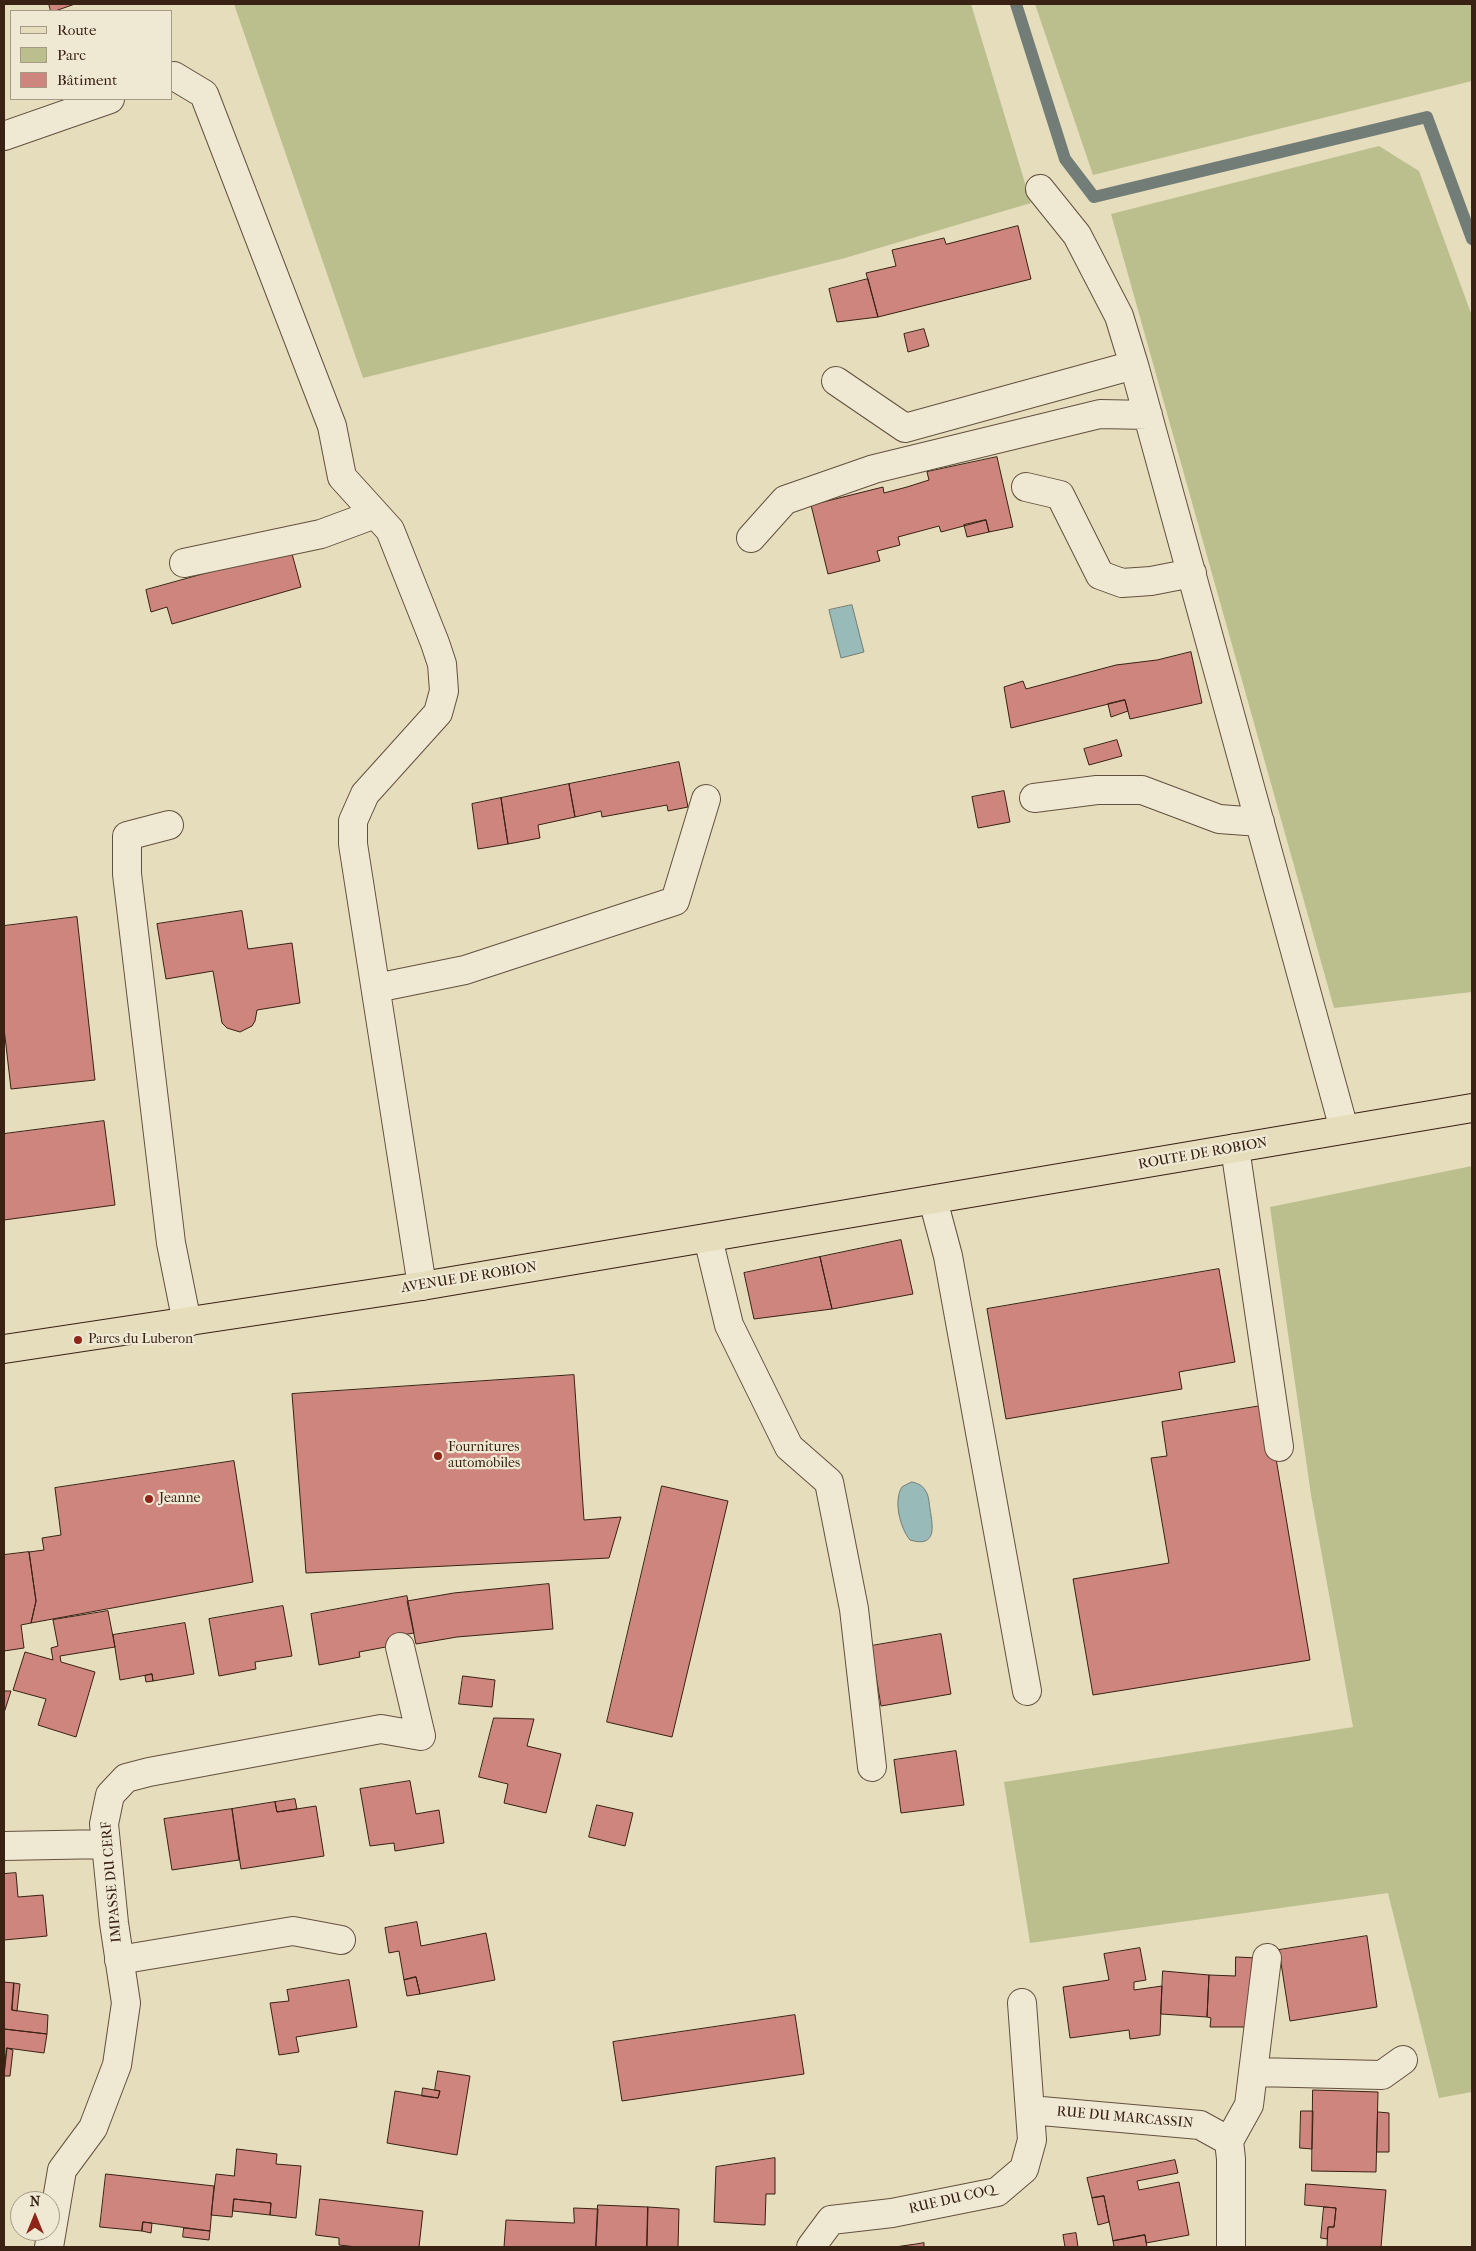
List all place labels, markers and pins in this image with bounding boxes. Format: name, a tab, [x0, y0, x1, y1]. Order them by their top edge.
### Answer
place label: Parcs du Luberon	[88, 1332, 193, 1348]
marker: Parcs du Luberon	[72, 1334, 84, 1346]
place label: Fournitures automobiles	[448, 1440, 520, 1472]
marker: Fournitures automobiles	[432, 1450, 444, 1462]
place label: Jeanne	[159, 1491, 200, 1507]
marker: Jeanne	[143, 1493, 155, 1505]

